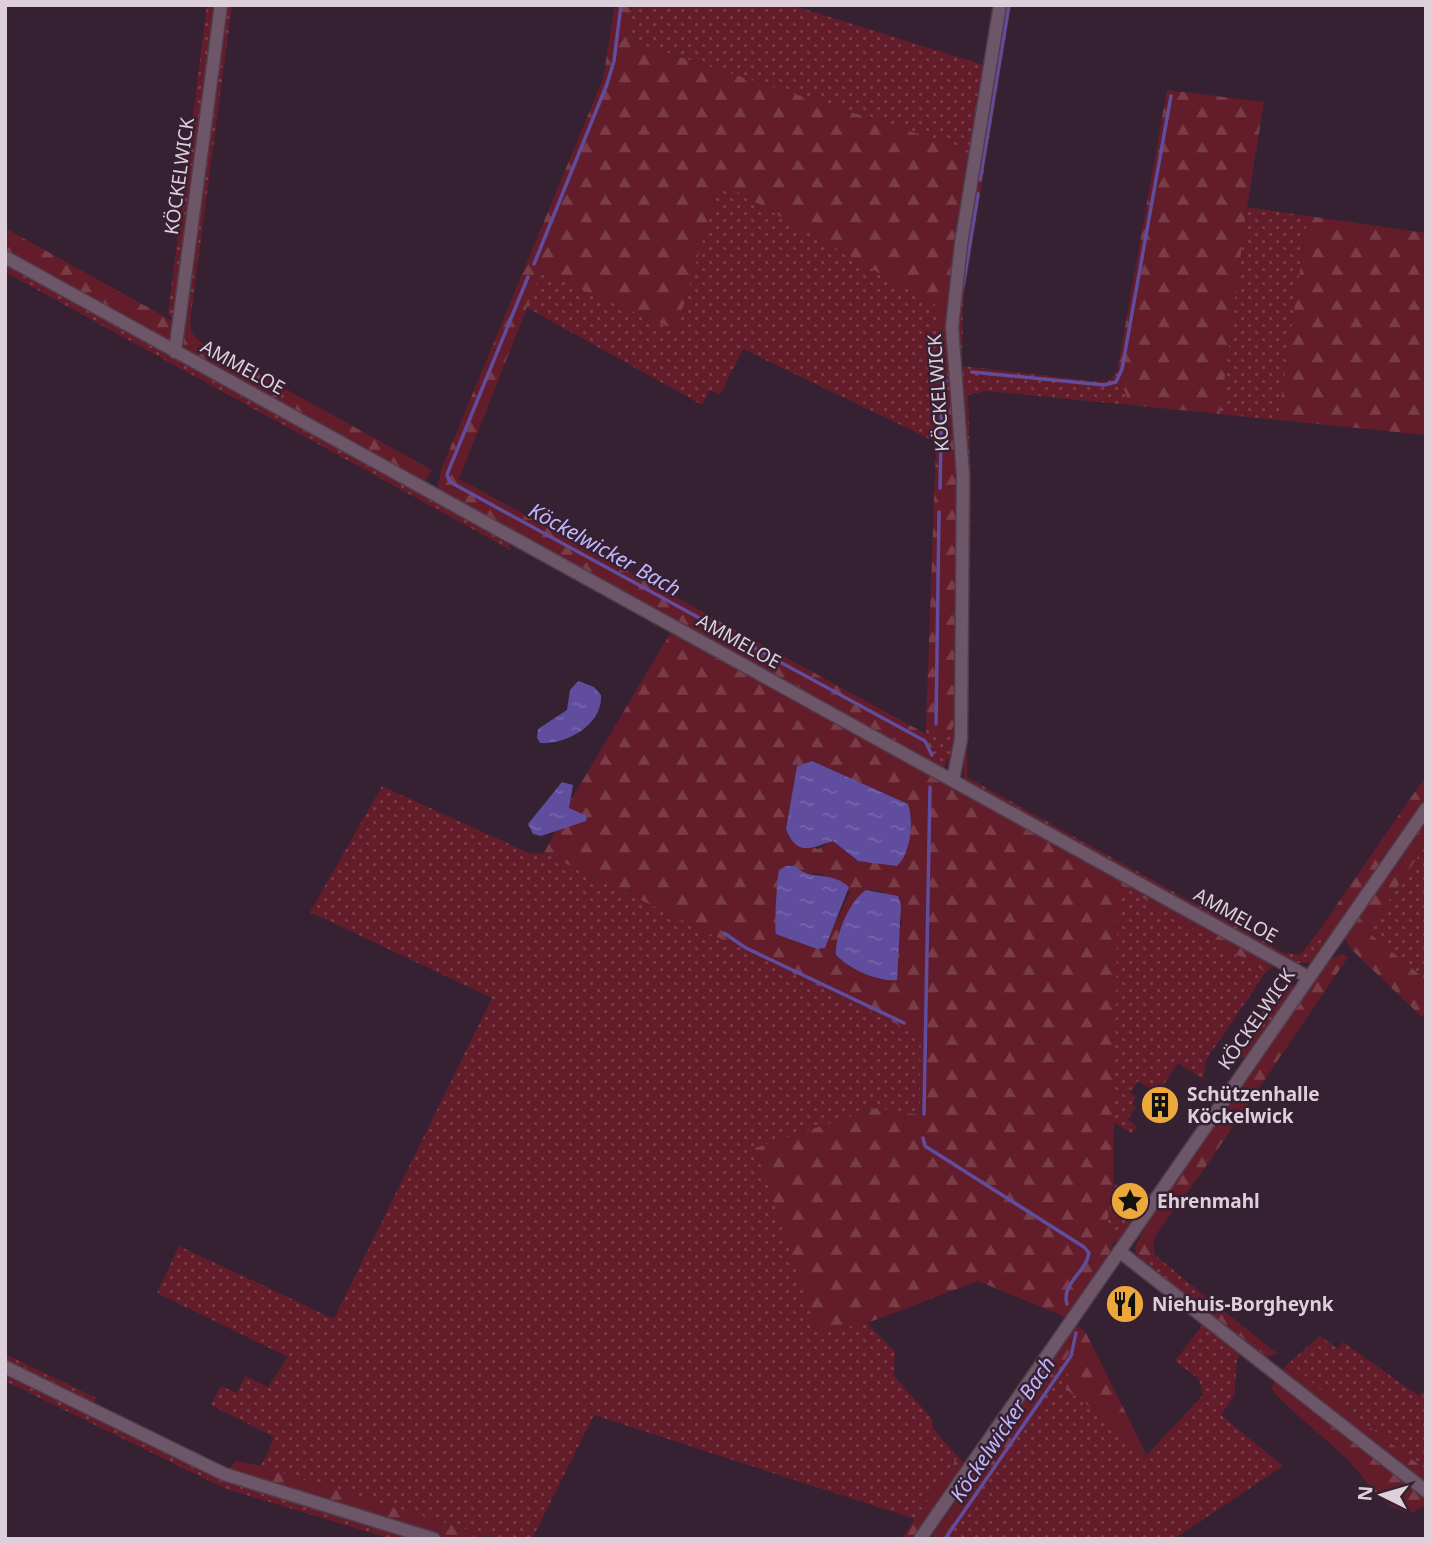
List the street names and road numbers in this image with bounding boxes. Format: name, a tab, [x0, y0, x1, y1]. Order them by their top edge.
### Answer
street label: KÖCKELWICK	[158, 116, 200, 236]
street label: AMMELOE	[196, 333, 290, 401]
street label: KÖCKELWICK	[921, 333, 955, 453]
street label: AMMELOE	[692, 607, 786, 675]
street label: AMMELOE	[1189, 881, 1283, 949]
street label: KÖCKELWICK	[1212, 963, 1301, 1075]

